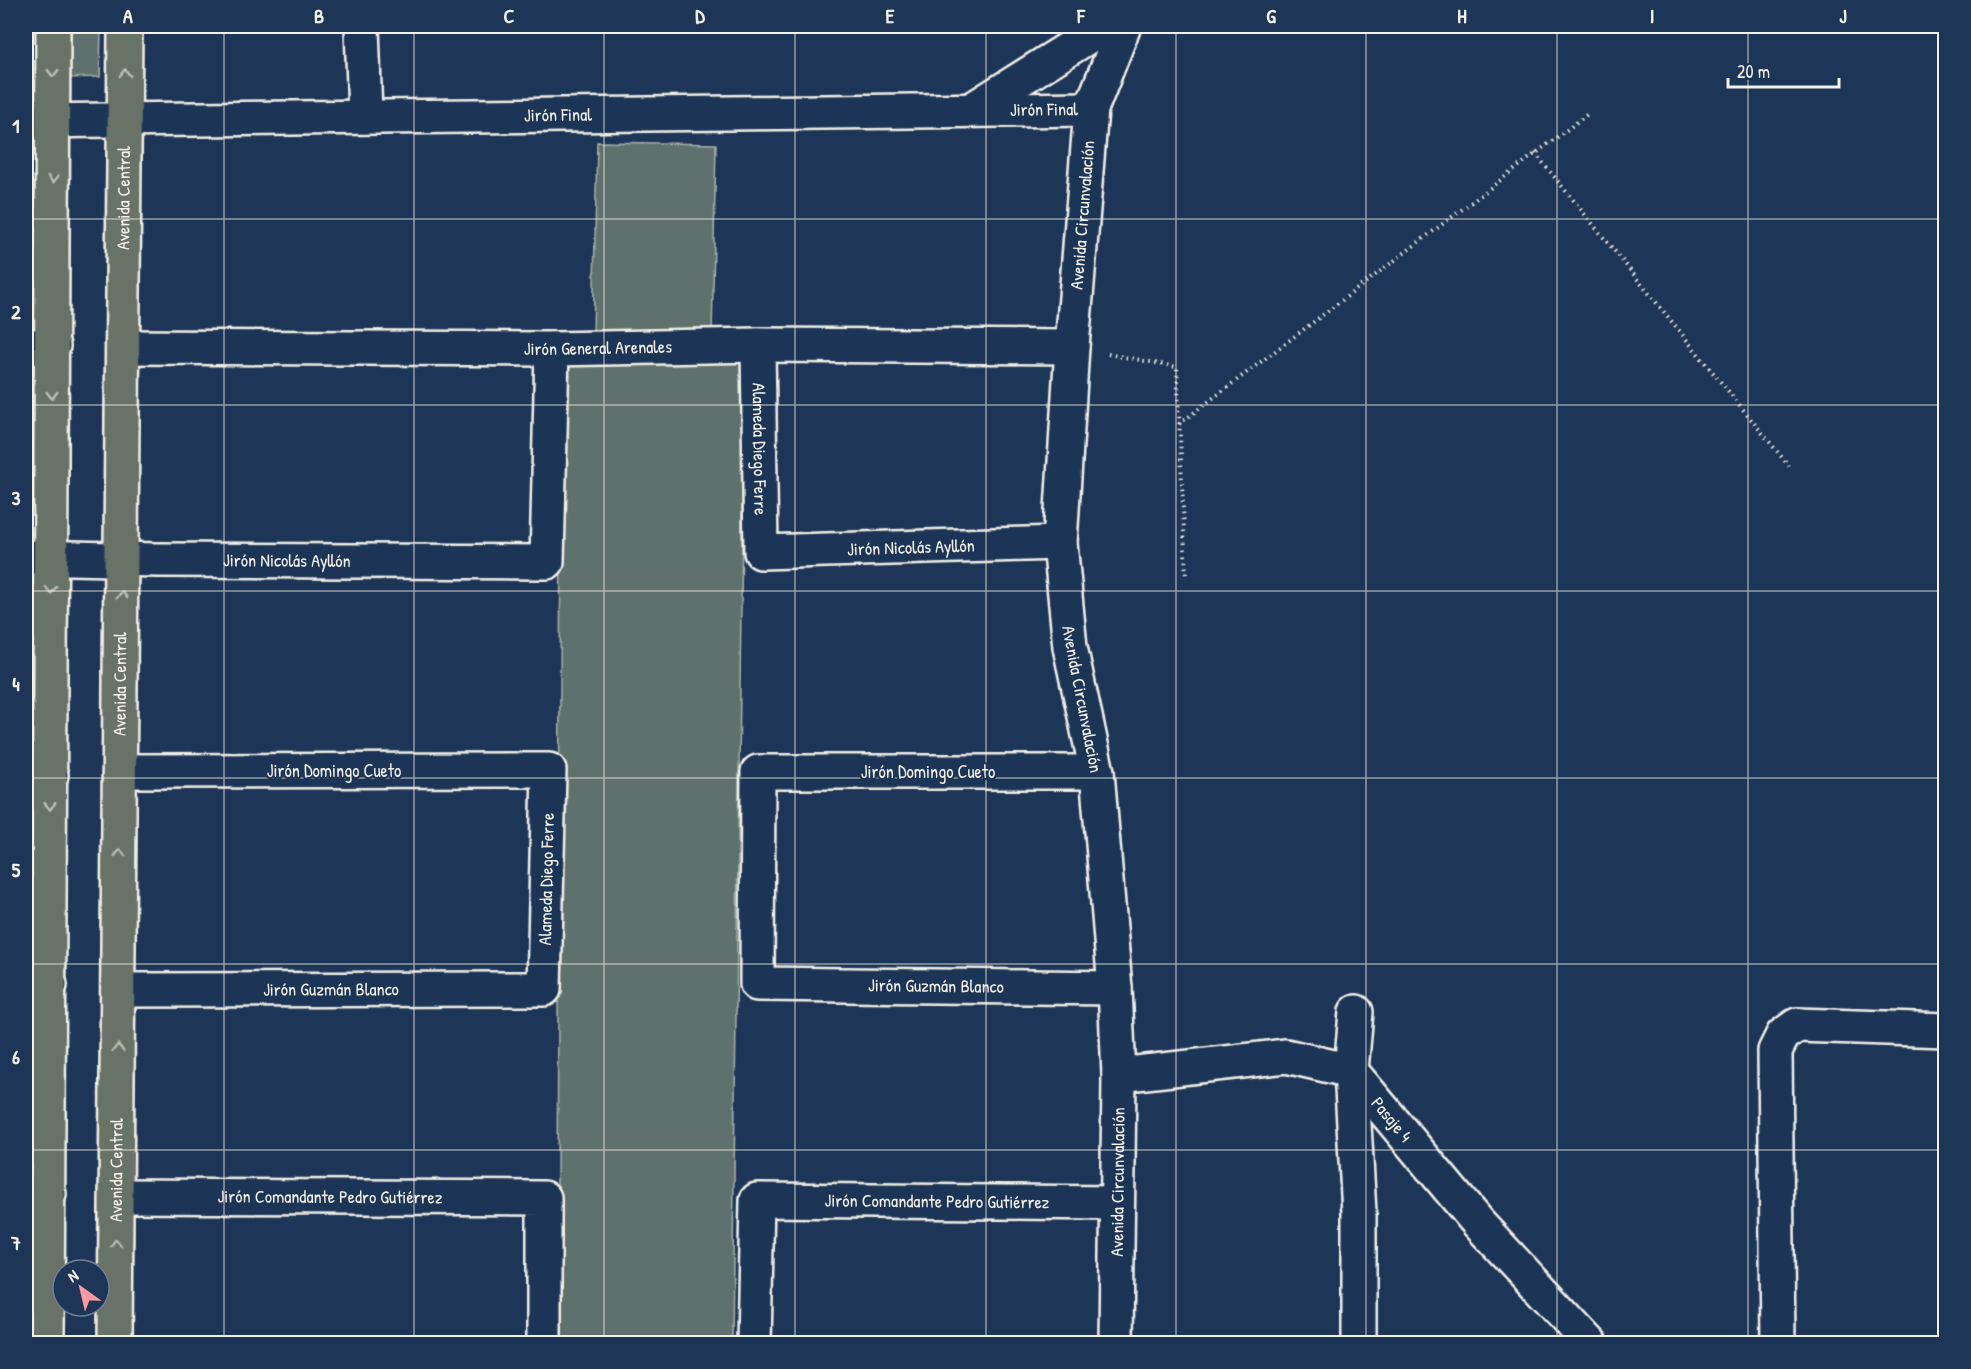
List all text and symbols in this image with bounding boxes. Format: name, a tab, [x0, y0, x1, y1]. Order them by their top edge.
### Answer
text: A	[123, 2, 133, 29]
text: B	[314, 2, 324, 29]
text: C	[504, 2, 515, 29]
text: D	[695, 2, 705, 29]
text: E	[886, 2, 895, 29]
text: F	[1076, 2, 1086, 29]
text: G	[1266, 2, 1276, 29]
text: H	[1457, 2, 1467, 29]
text: I	[1650, 2, 1654, 29]
text: J	[1839, 2, 1847, 29]
scale bar	[1728, 51, 1839, 89]
text: 20 m	[1737, 59, 1770, 84]
one-way arrow	[119, 68, 131, 77]
one-way arrow	[47, 69, 59, 78]
street label: Jirón Final	[1010, 96, 1078, 122]
street label: Jirón Final	[524, 102, 592, 127]
text: 1	[12, 112, 20, 139]
street label: Avenida Circunvalación	[1064, 140, 1100, 290]
street label: Avenida Central	[110, 146, 136, 250]
one-way arrow	[47, 175, 59, 184]
text: 2	[11, 298, 21, 325]
street label: Jirón General Arenales	[524, 334, 672, 361]
street label: Alameda Diego Ferre	[747, 383, 773, 515]
one-way arrow	[46, 391, 58, 400]
text: 3	[12, 484, 21, 511]
street label: Jirón Nicolás Ayllón	[847, 533, 975, 561]
street label: Jirón Nicolás Ayllón	[223, 547, 351, 573]
one-way arrow	[45, 586, 57, 595]
one-way arrow	[116, 591, 128, 600]
street label: Avenida Circunvalación	[1056, 623, 1109, 775]
street label: Avenida Central	[107, 632, 132, 736]
text: 4	[12, 670, 20, 697]
street label: Jirón Domingo Cueto	[267, 758, 401, 783]
street label: Jirón Domingo Cueto	[861, 759, 995, 784]
one-way arrow	[44, 802, 57, 811]
street label: Alameda Diego Ferre	[532, 813, 560, 946]
one-way arrow	[113, 849, 126, 858]
text: 5	[12, 856, 21, 883]
street label: Jirón Guzmán Blanco	[868, 972, 1004, 999]
street label: Jirón Guzmán Blanco	[263, 976, 399, 1002]
text: 6	[12, 1043, 20, 1070]
one-way arrow	[112, 1044, 124, 1053]
street label: Pasaje 4	[1366, 1091, 1418, 1147]
street label: Avenida Circunvalación	[1104, 1107, 1131, 1257]
street label: Avenida Central	[103, 1118, 129, 1222]
street label: Jirón Comandante Pedro Gutiérrez	[218, 1183, 443, 1210]
street label: Jirón Comandante Pedro Gutiérrez	[824, 1188, 1050, 1214]
text: 7	[10, 1229, 21, 1256]
one-way arrow	[110, 1239, 122, 1248]
north arrow	[51, 1258, 111, 1318]
text: N	[63, 1264, 83, 1287]

